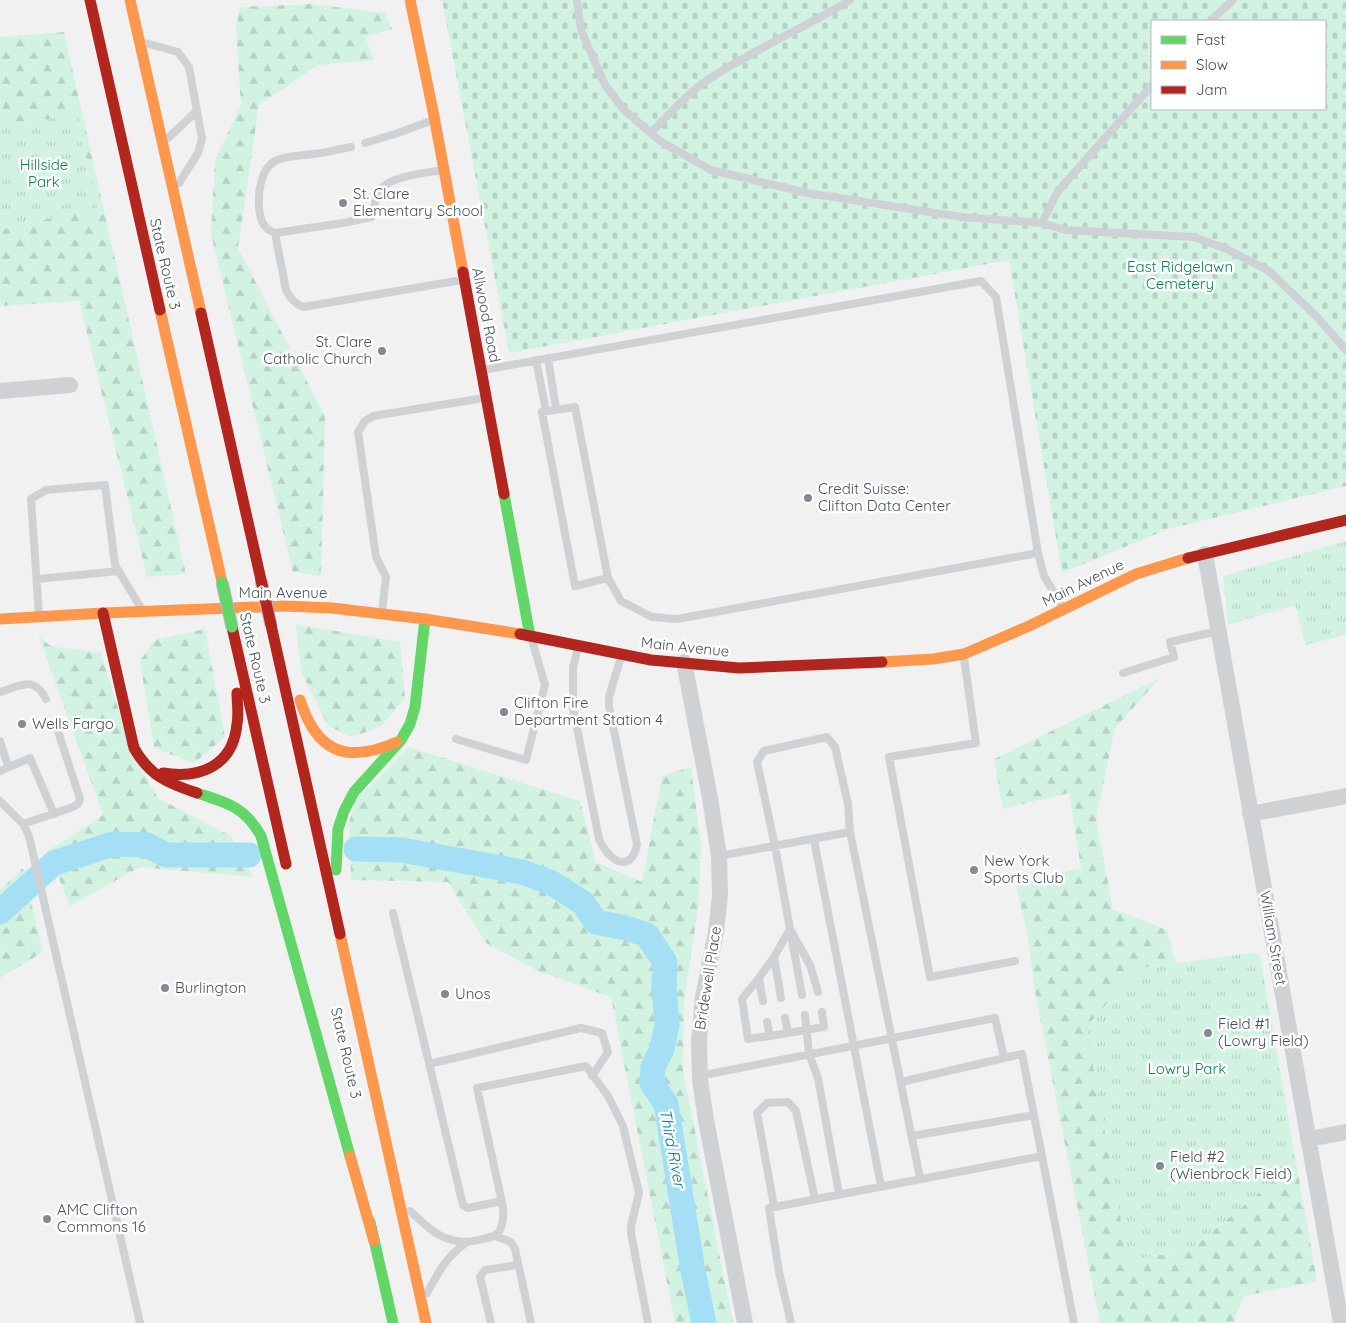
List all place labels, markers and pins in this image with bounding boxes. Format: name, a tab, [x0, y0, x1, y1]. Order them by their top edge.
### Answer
place label: St. Clare Elementary School	[353, 184, 483, 220]
marker: St. Clare Elementary School	[337, 197, 349, 209]
place label: St. Clare Catholic Church	[263, 332, 372, 368]
marker: St. Clare Catholic Church	[376, 345, 388, 357]
place label: Credit Suisse: Clifton Data Center	[818, 479, 951, 515]
marker: Credit Suisse: Clifton Data Center	[802, 492, 814, 504]
place label: Clifton Fire Department Station 4	[514, 693, 663, 729]
marker: Clifton Fire Department Station 4	[498, 706, 510, 718]
place label: Wells Fargo	[32, 714, 114, 733]
marker: Wells Fargo	[16, 718, 28, 730]
place label: New York Sports Club	[984, 851, 1064, 887]
marker: New York Sports Club	[968, 864, 980, 876]
place label: Burlington	[175, 978, 247, 997]
marker: Burlington	[159, 982, 171, 994]
place label: Unos	[455, 984, 490, 1003]
marker: Unos	[439, 988, 451, 1000]
place label: Field #1 (Lowry Field)	[1218, 1014, 1309, 1050]
marker: Field #1 (Lowry Field)	[1202, 1027, 1214, 1039]
place label: Field #2 (Wienbrock Field)	[1170, 1147, 1292, 1183]
marker: Field #2 (Wienbrock Field)	[1154, 1160, 1166, 1172]
place label: AMC Clifton Commons 16	[57, 1200, 146, 1236]
marker: AMC Clifton Commons 16	[41, 1213, 53, 1225]

